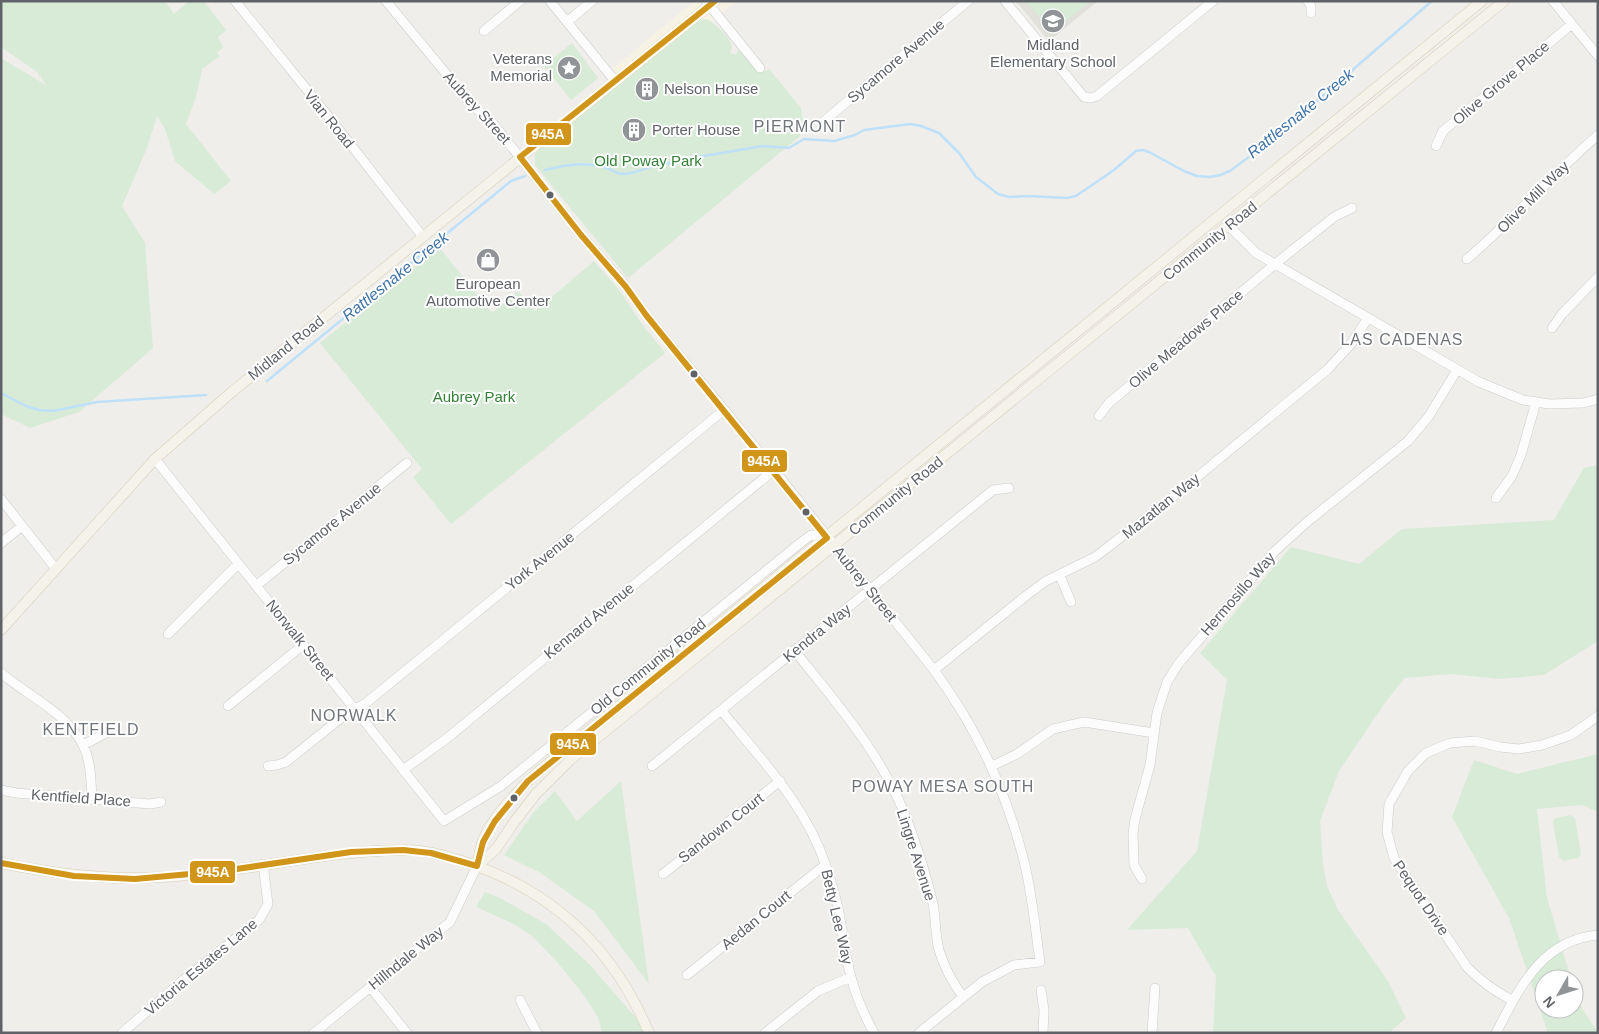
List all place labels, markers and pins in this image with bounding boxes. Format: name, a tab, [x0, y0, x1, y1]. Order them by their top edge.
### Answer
school or university icon: Midland Elementary School	[1040, 8, 1066, 34]
place label: Midland Elementary School	[990, 36, 1116, 70]
place label: Veterans Memorial	[490, 50, 552, 84]
place icon: Veterans Memorial	[556, 55, 582, 81]
building icon: Nelson House	[634, 76, 660, 102]
place label: Nelson House	[664, 80, 758, 97]
building icon: Porter House	[621, 117, 647, 143]
place label: Porter House	[652, 121, 740, 138]
unlabelled marker	[545, 190, 555, 200]
shop icon: European Automotive Center	[475, 247, 501, 273]
place label: European Automotive Center	[426, 275, 550, 309]
unlabelled marker	[689, 369, 699, 379]
unlabelled marker	[801, 507, 811, 517]
unlabelled marker	[509, 793, 519, 803]

